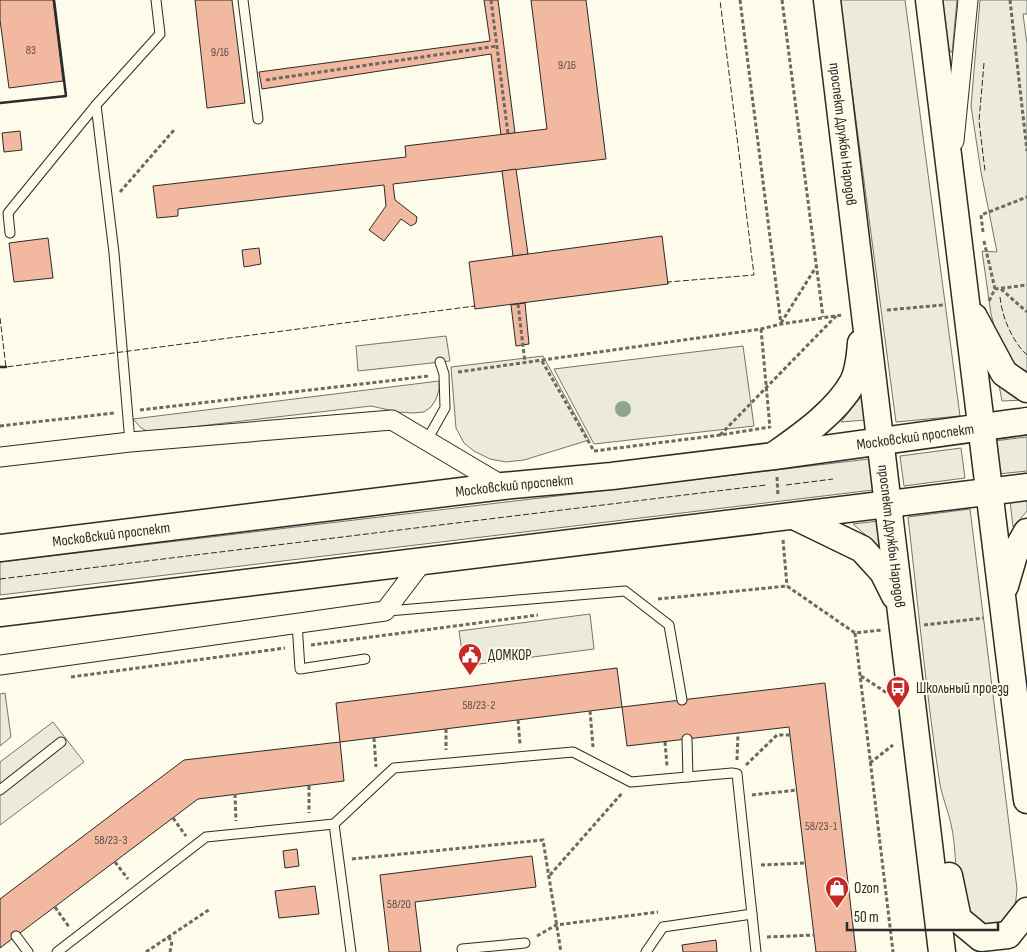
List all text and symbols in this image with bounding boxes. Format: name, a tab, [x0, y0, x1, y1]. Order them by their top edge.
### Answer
house number: 83	[26, 43, 36, 58]
house number: 9/16	[211, 45, 229, 60]
house number: 9/16	[558, 58, 576, 73]
street label: проспект Дружбы Народов	[825, 61, 861, 207]
street label: Московский проспект	[855, 419, 975, 454]
street label: проспект Дружбы Народов	[874, 464, 910, 609]
street label: Московский проспект	[454, 470, 574, 501]
street label: Московский проспект	[51, 518, 171, 551]
public building icon: ДОМКОР	[457, 642, 483, 676]
place label: ДОМКОР	[488, 646, 532, 665]
bus stop icon: Школьный проезд	[885, 675, 911, 709]
place label: Школьный проезд	[916, 679, 1009, 698]
house number: 58/23-2	[463, 698, 496, 713]
house number: 58/23-1	[805, 819, 838, 834]
house number: 58/23-3	[94, 833, 128, 848]
shop icon: Ozon	[824, 875, 850, 909]
place label: Ozon	[854, 879, 879, 898]
house number: 58/20	[387, 897, 411, 912]
scale bar	[847, 900, 998, 932]
text: 50 m	[854, 908, 879, 927]

